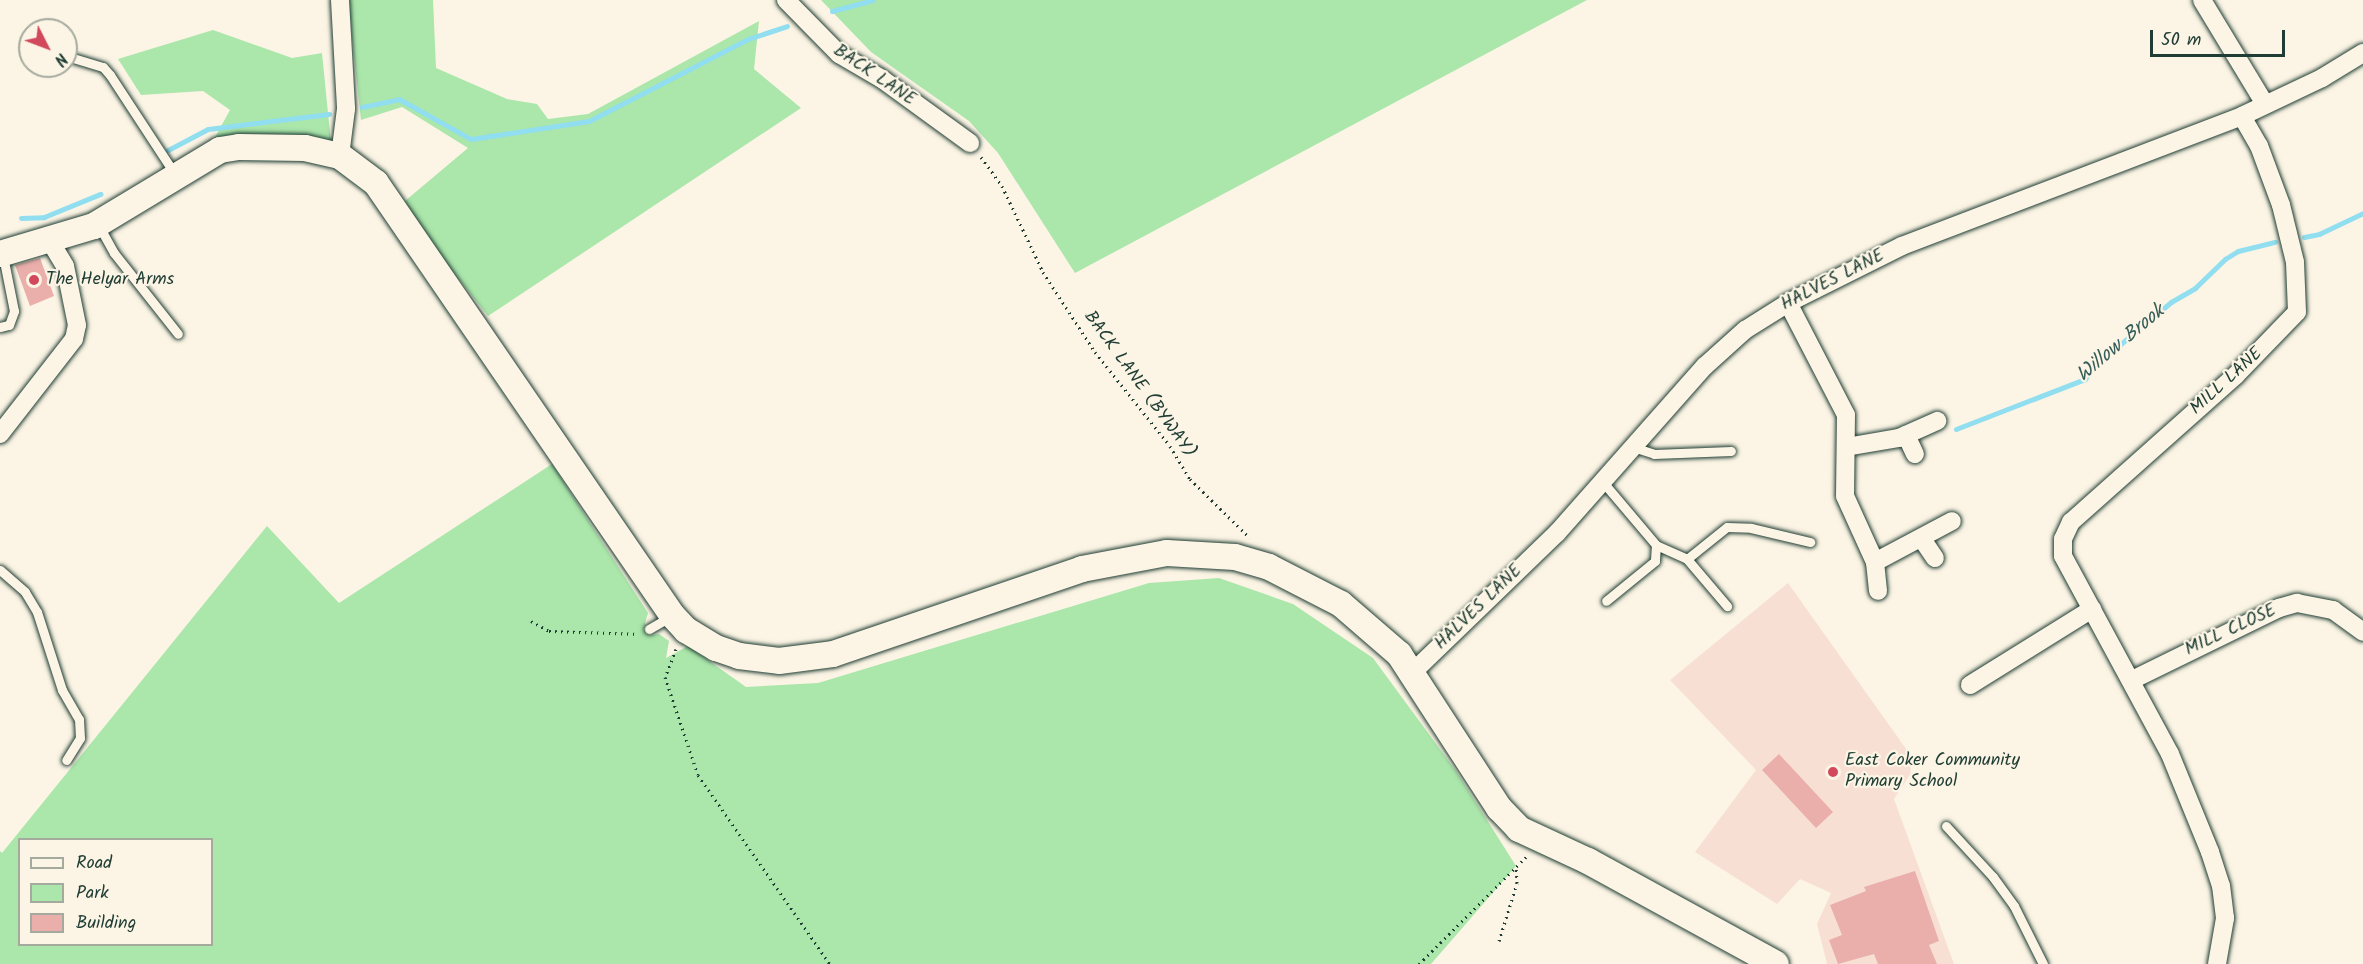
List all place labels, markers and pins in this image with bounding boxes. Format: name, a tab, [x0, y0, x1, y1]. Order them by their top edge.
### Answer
place label: The Helyar Arms	[46, 269, 174, 291]
marker: The Helyar Arms	[27, 273, 41, 287]
place label: East Coker Community Primary School	[1845, 751, 2020, 794]
marker: East Coker Community Primary School	[1826, 765, 1840, 779]

